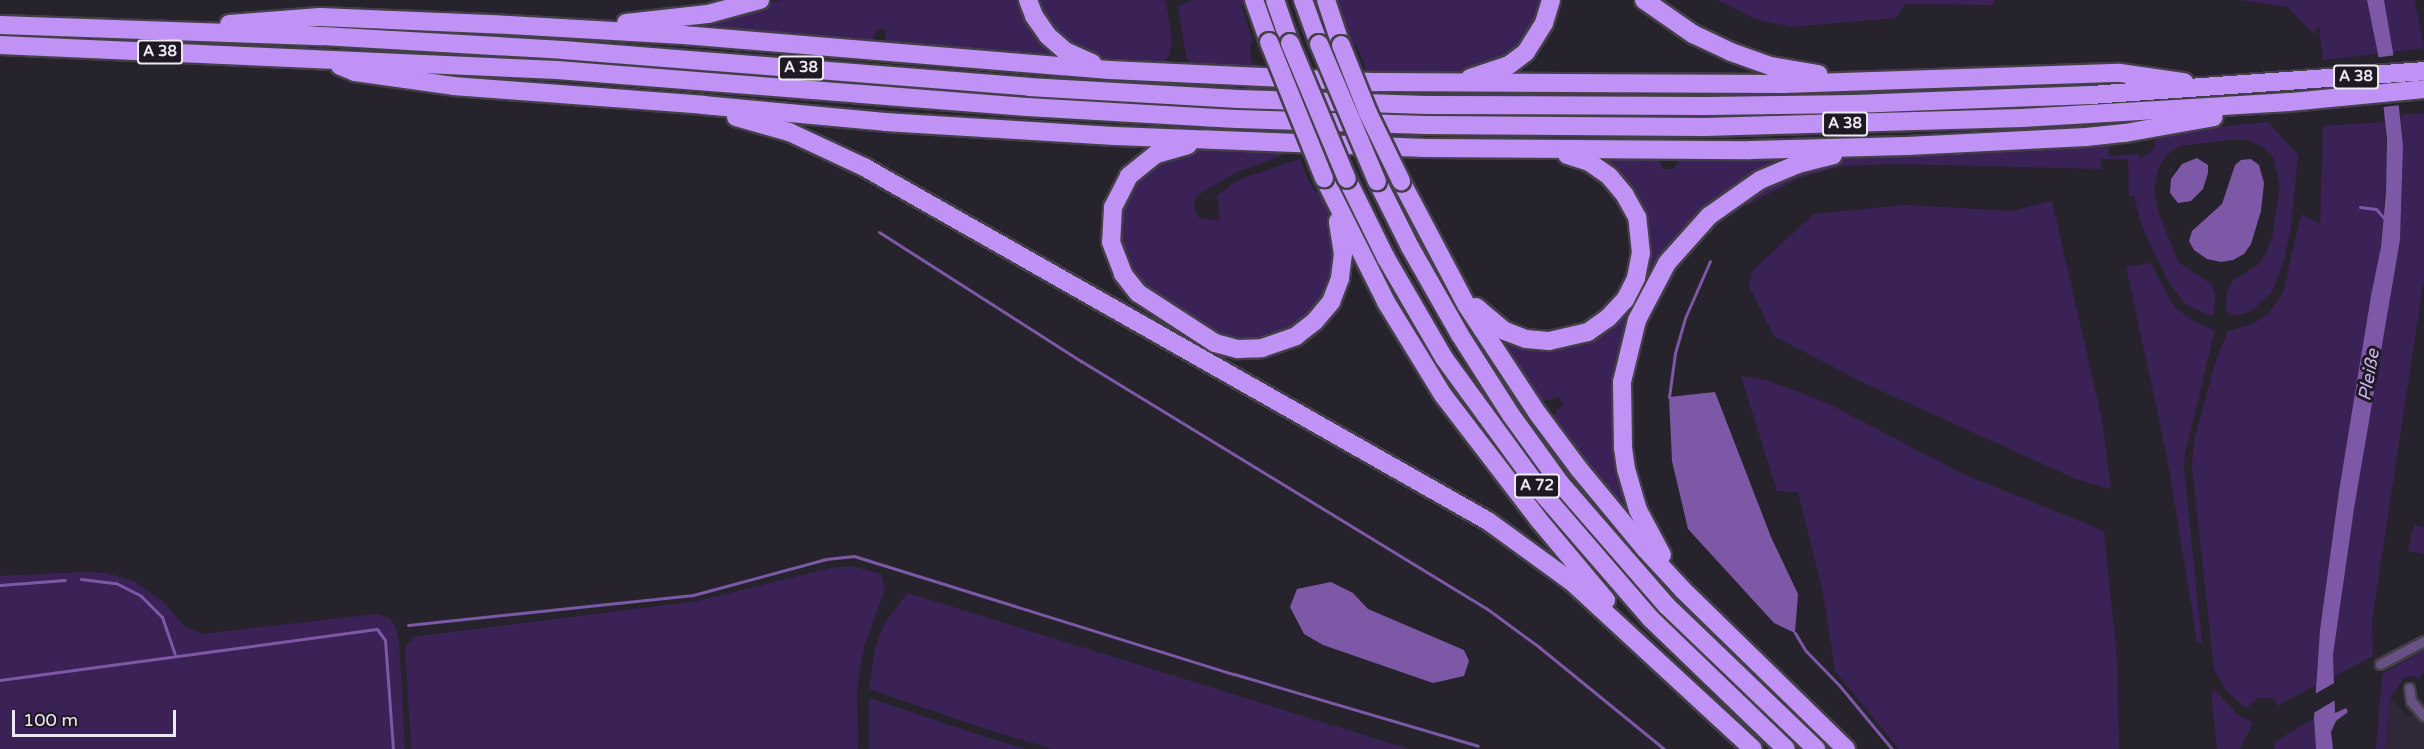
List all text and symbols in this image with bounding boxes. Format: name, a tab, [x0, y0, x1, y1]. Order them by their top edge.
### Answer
road number: A 38	[136, 40, 184, 64]
road number: A 38	[777, 56, 825, 80]
road number: A 38	[2332, 65, 2380, 89]
road number: A 38	[1821, 112, 1869, 136]
water label: Pleiße	[2354, 347, 2384, 403]
road number: A 72	[1513, 474, 1561, 498]
scale bar	[15, 698, 178, 736]
text: 100 m	[23, 709, 78, 731]

